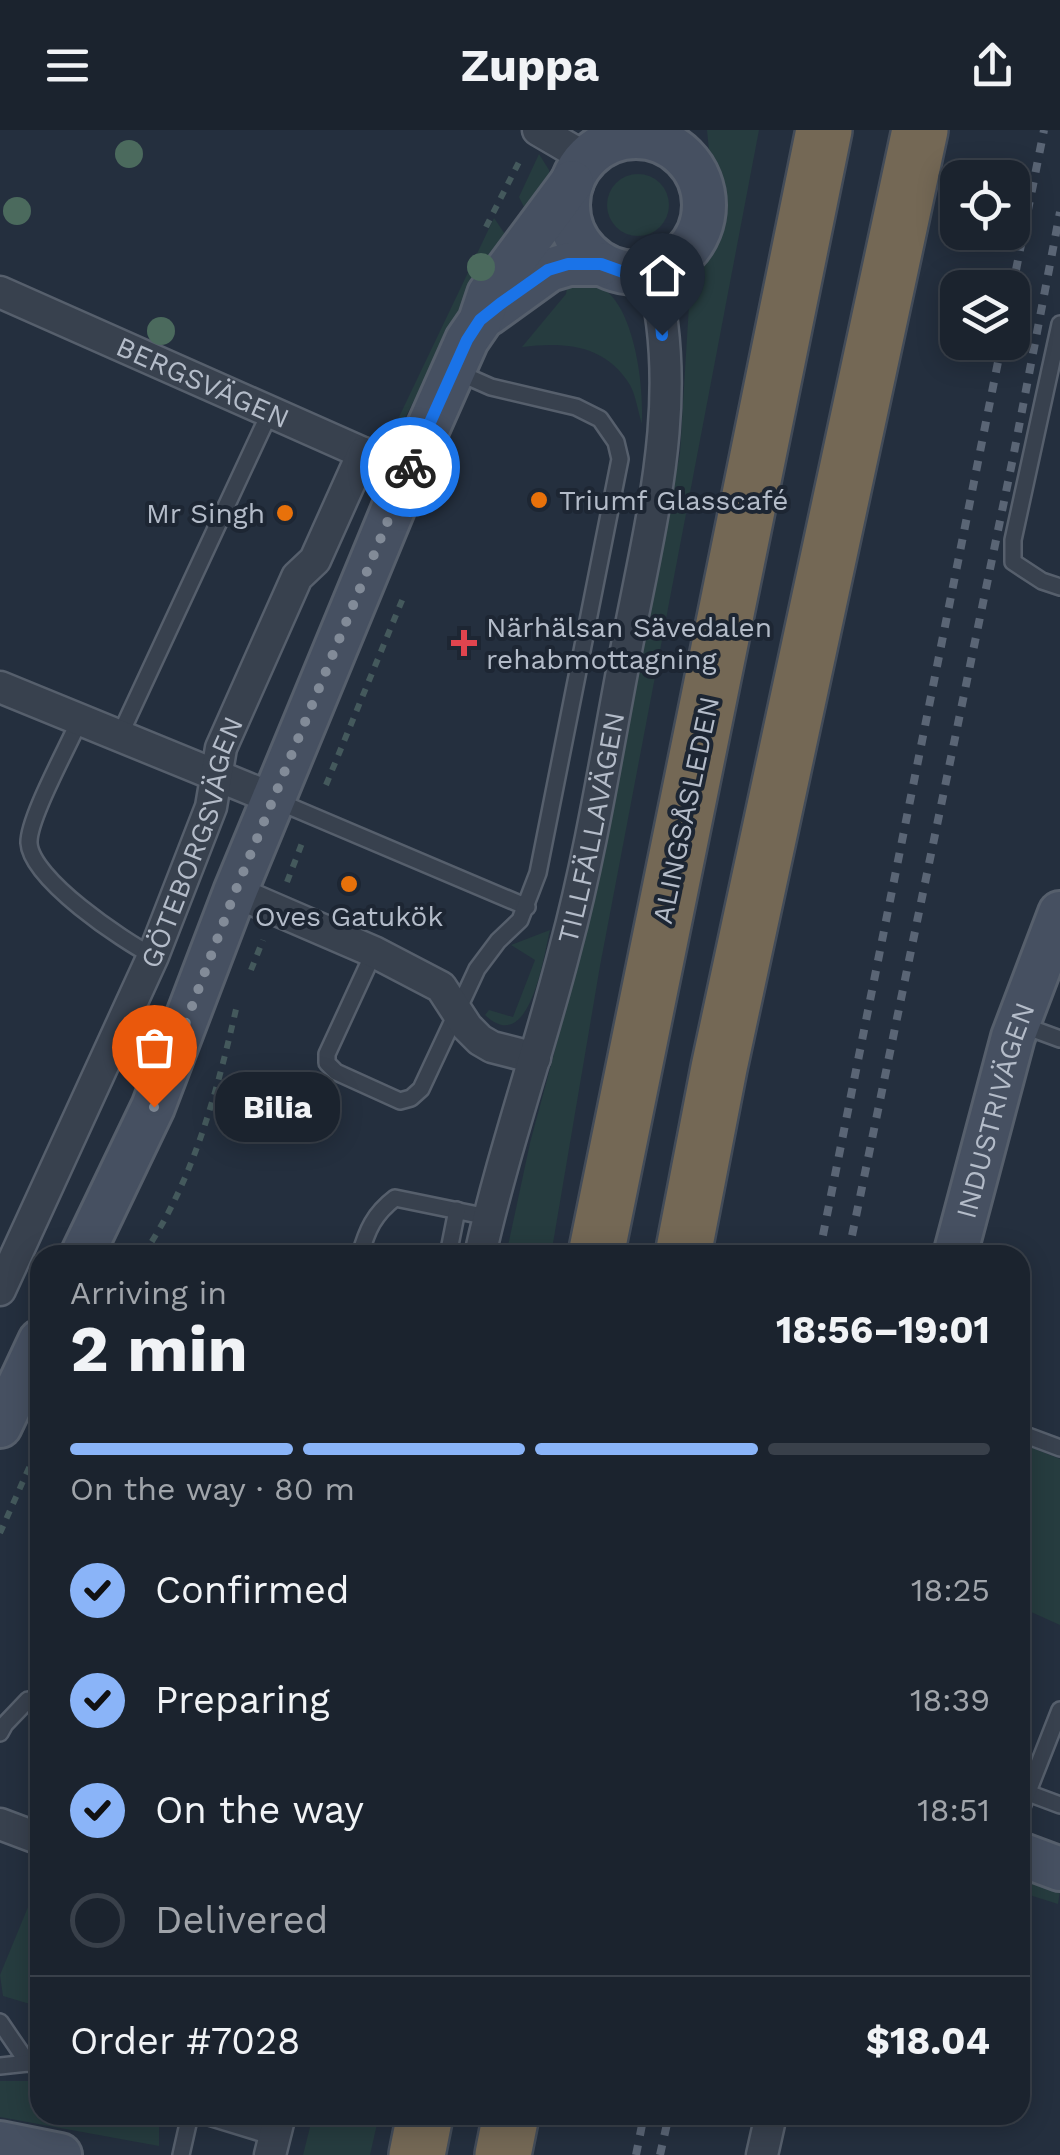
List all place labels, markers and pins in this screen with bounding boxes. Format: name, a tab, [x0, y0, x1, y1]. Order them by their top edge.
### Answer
pin	[620, 233, 705, 336]
place label: Triumf Glasscafé	[559, 484, 788, 517]
marker: Triumf Glasscafé	[528, 489, 550, 511]
place label: Mr Singh	[146, 497, 265, 530]
marker: Mr Singh	[274, 502, 296, 524]
place label: Närhälsan Sävedalen rehabmottagning	[486, 611, 772, 676]
marker: Närhälsan Sävedalen rehabmottagning	[451, 630, 477, 656]
marker: Oves Gatukök	[338, 873, 360, 895]
place label: Oves Gatukök	[255, 900, 443, 933]
pin	[112, 1005, 197, 1108]
callout: Bilia	[214, 1072, 339, 1142]

